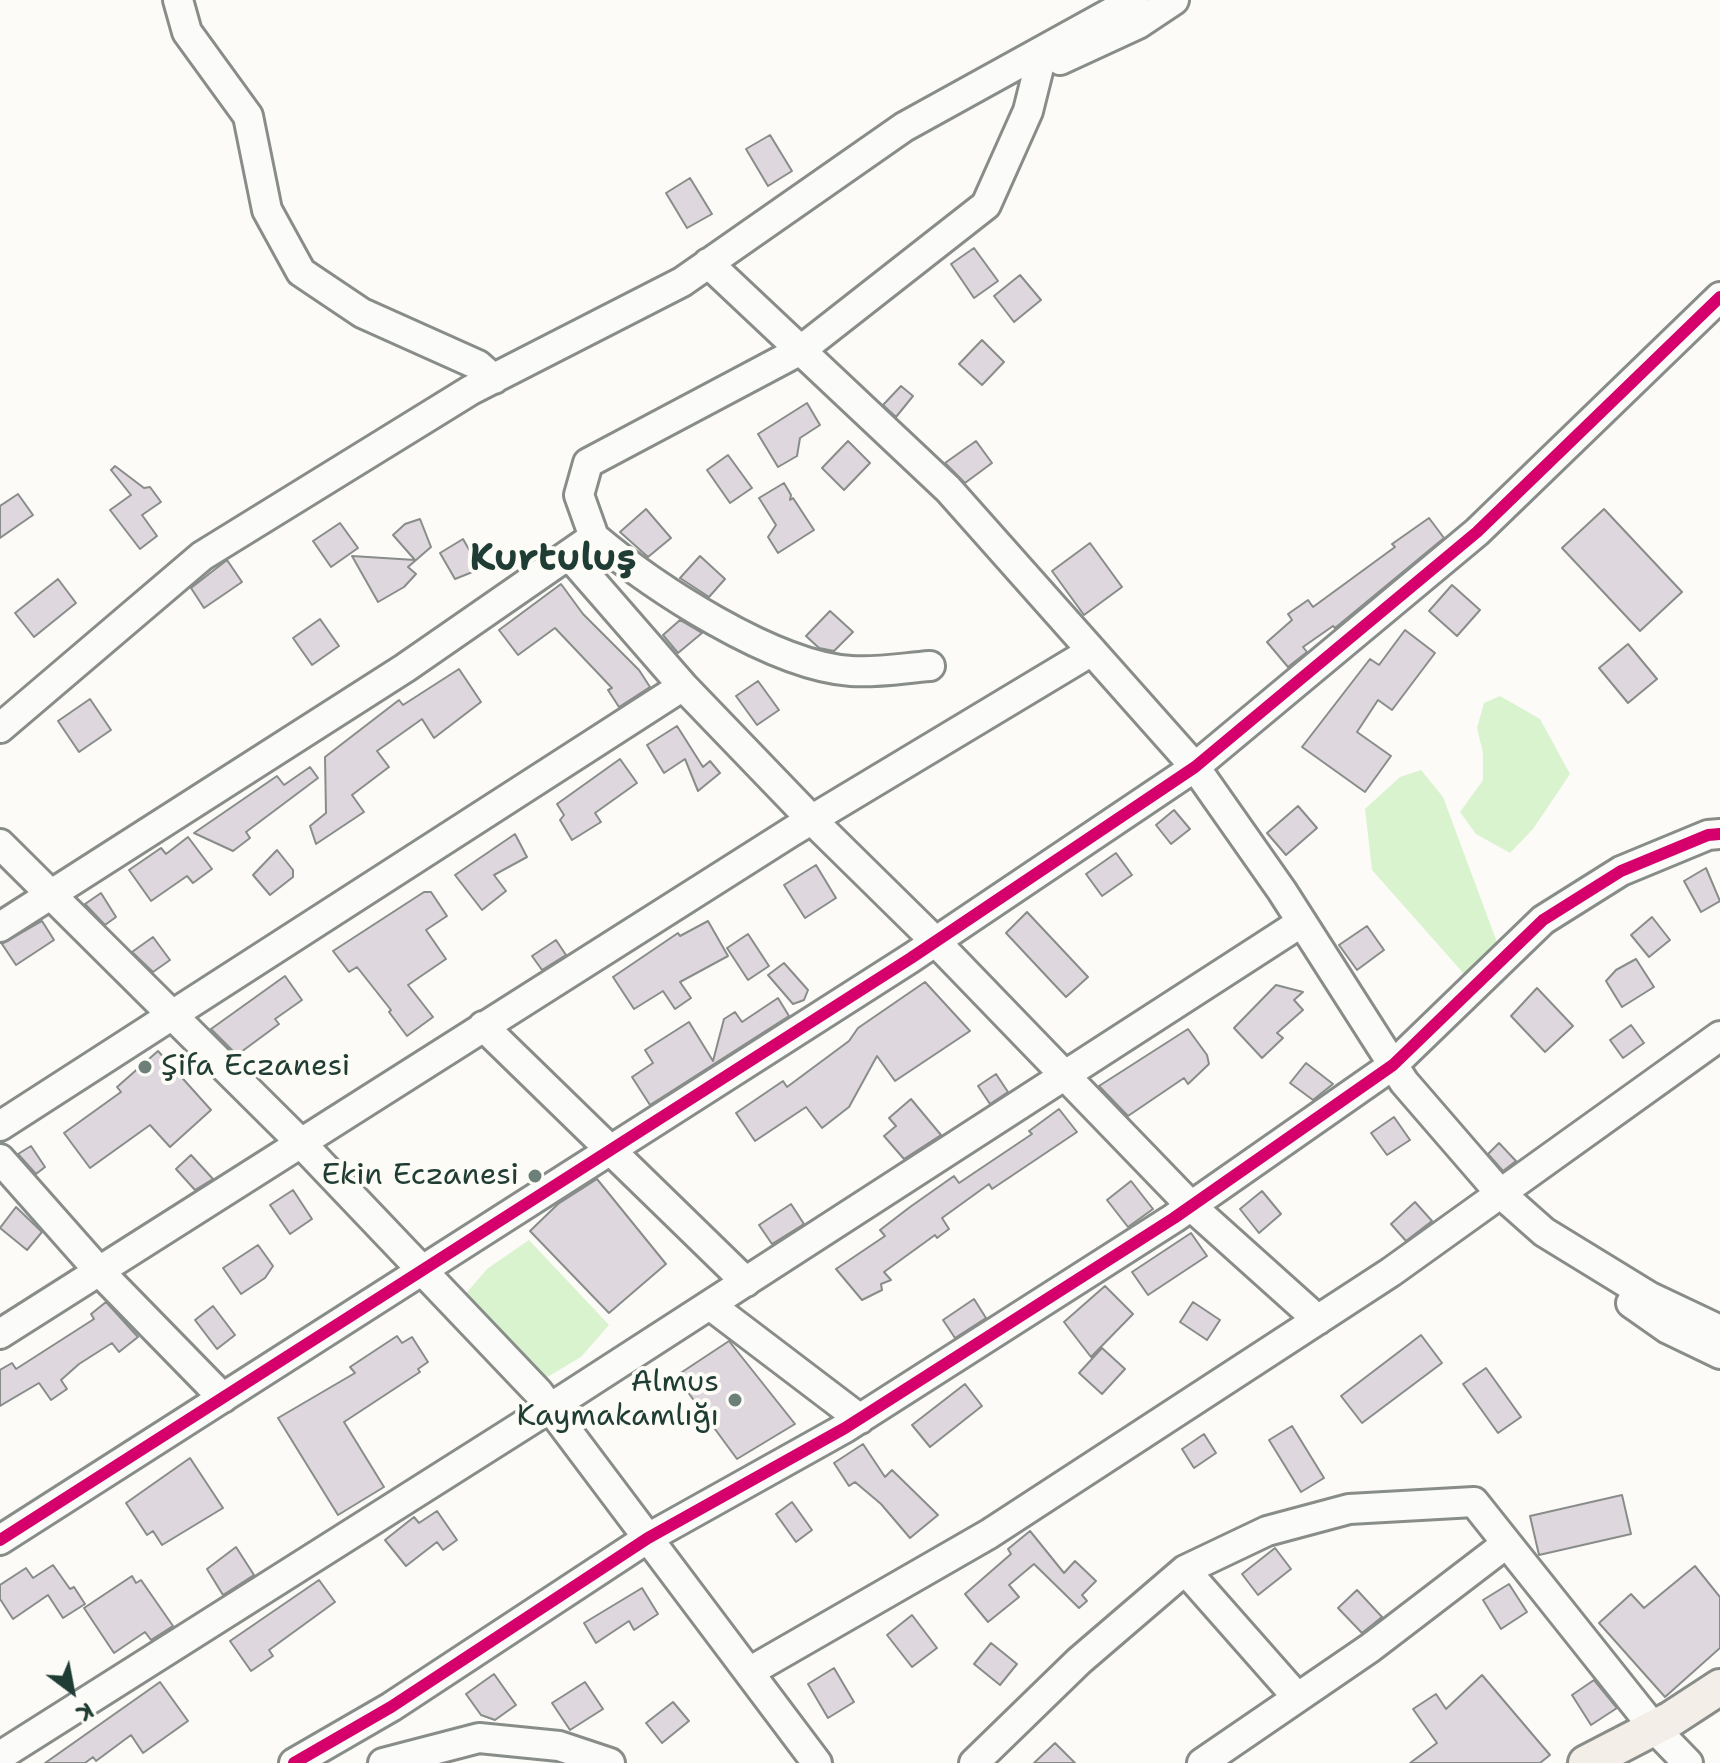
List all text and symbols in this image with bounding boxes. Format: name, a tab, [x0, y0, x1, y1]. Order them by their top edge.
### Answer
district label: Kurtuluş	[470, 537, 636, 583]
place label: Şifa Eczanesi	[161, 1049, 350, 1085]
marker: Şifa Eczanesi	[136, 1058, 154, 1076]
place label: Ekin Eczanesi	[321, 1158, 519, 1194]
marker: Ekin Eczanesi	[526, 1167, 544, 1185]
place label: Almus Kaymakamlığı	[516, 1365, 719, 1436]
marker: Almus Kaymakamlığı	[726, 1391, 744, 1409]
north arrow	[32, 1651, 112, 1731]
text: K	[71, 1695, 99, 1728]

